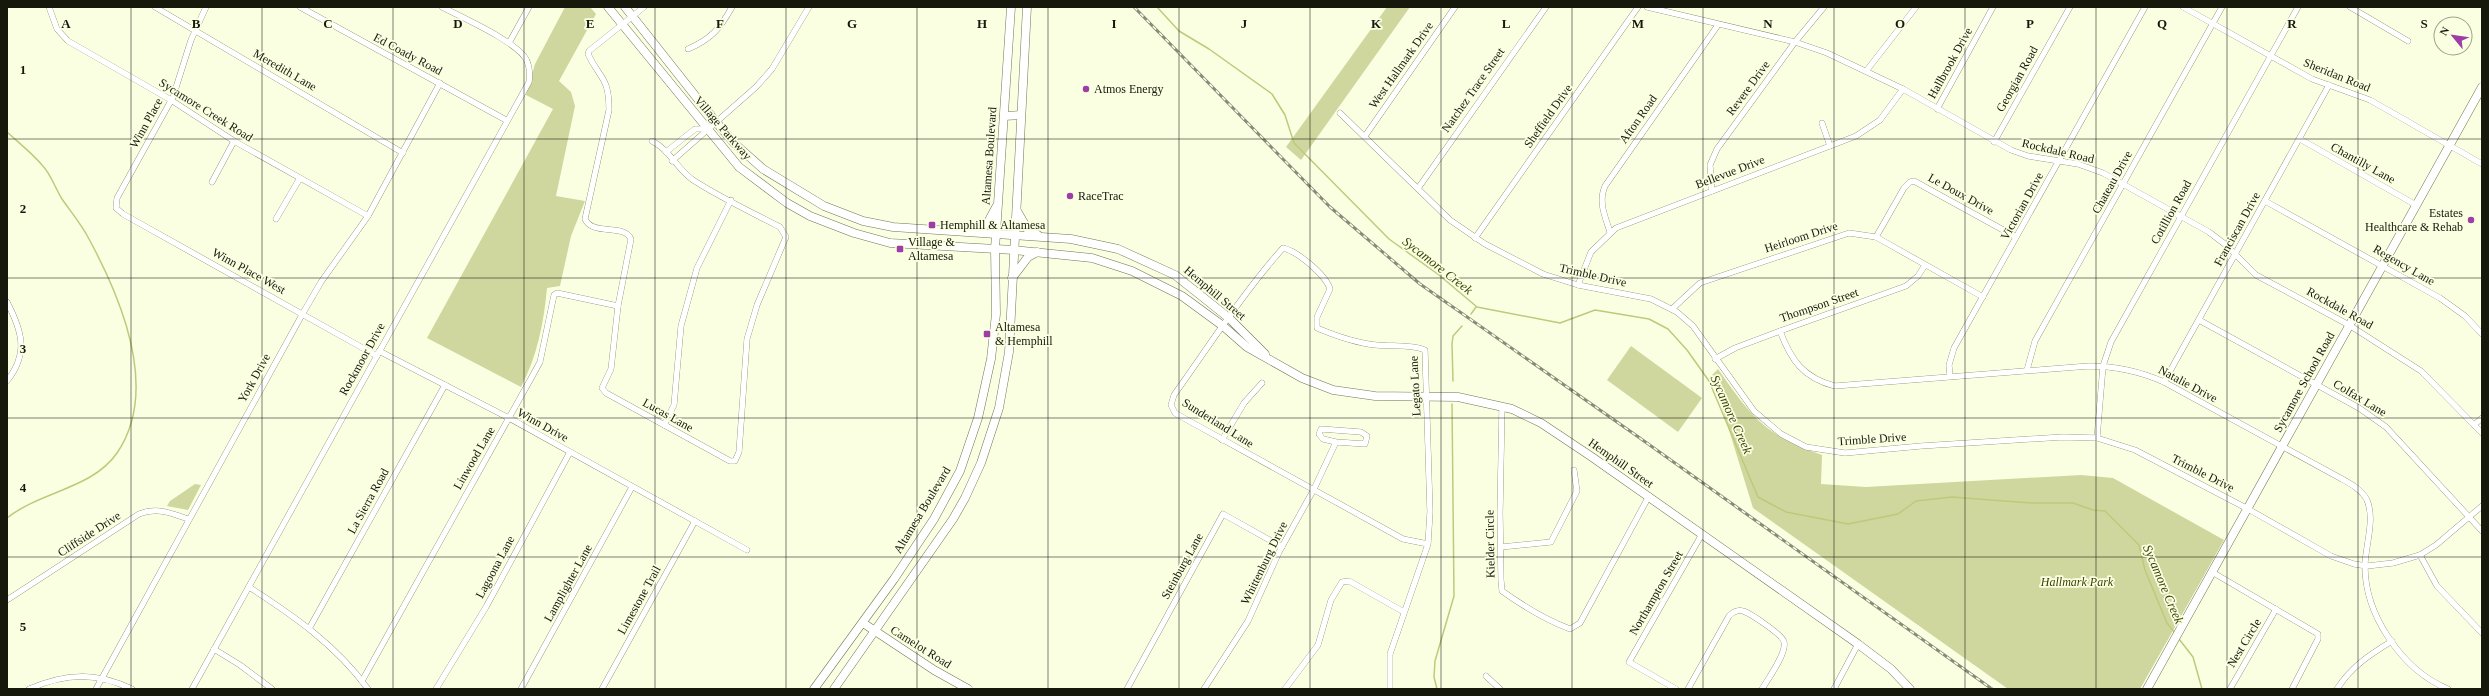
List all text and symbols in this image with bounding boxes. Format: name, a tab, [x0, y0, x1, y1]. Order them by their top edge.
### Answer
text: A	[61, 16, 71, 31]
text: B	[192, 16, 201, 31]
text: C	[323, 16, 333, 31]
text: D	[453, 16, 463, 31]
text: E	[586, 16, 594, 31]
text: F	[716, 16, 724, 31]
text: G	[847, 16, 857, 31]
text: H	[977, 16, 987, 31]
text: I	[1111, 16, 1117, 31]
text: J	[1241, 16, 1248, 31]
text: K	[1371, 16, 1382, 31]
text: L	[1502, 16, 1511, 31]
text: M	[1632, 16, 1644, 31]
text: N	[1763, 16, 1773, 31]
text: O	[1895, 16, 1905, 31]
text: P	[2026, 16, 2034, 31]
text: Q	[2157, 16, 2167, 31]
text: R	[2287, 16, 2297, 31]
text: S	[2420, 16, 2428, 31]
north arrow	[2433, 16, 2473, 56]
street label: West Hallmark Drive	[1366, 19, 1436, 111]
street label: Hallbrook Drive	[1925, 25, 1975, 101]
text: N	[2437, 25, 2451, 38]
street label: Ed Coady Road	[371, 30, 445, 78]
street label: Georgian Road	[1993, 44, 2041, 114]
street label: Natchez Trace Street	[1439, 45, 1508, 135]
street label: Meredith Lane	[251, 46, 319, 94]
street label: Sheridan Road	[2301, 55, 2373, 95]
street label: Revere Drive	[1723, 58, 1773, 118]
text: 1	[20, 62, 26, 77]
street label: Sycamore Creek Road	[157, 75, 255, 145]
place label: Atmos Energy	[1094, 82, 1163, 96]
street label: Sheffield Drive	[1521, 82, 1575, 150]
marker: Atmos Energy	[1081, 84, 1091, 94]
street label: Afton Road	[1616, 92, 1660, 146]
street label: Village Parkway	[692, 93, 754, 163]
street label: Winn Place	[127, 95, 165, 151]
street label: Altamesa Boulevard	[979, 106, 999, 206]
street label: Rockdale Road	[2021, 136, 2095, 166]
street label: Chantilly Lane	[2328, 140, 2398, 186]
street label: Chateau Drive	[2089, 148, 2135, 216]
street label: Bellevue Drive	[1693, 152, 1767, 192]
street label: Le Doux Drive	[1926, 170, 1996, 218]
street label: Victorian Drive	[1998, 170, 2046, 242]
street label: Cotillion Road	[2148, 178, 2194, 246]
place label: RaceTrac	[1078, 189, 1124, 203]
street label: Franciscan Drive	[2211, 190, 2263, 268]
marker: RaceTrac	[1065, 191, 1075, 201]
text: 2	[20, 201, 26, 216]
place label: Estates Healthcare & Rehab	[2365, 206, 2463, 234]
marker: Estates Healthcare & Rehab	[2466, 215, 2476, 225]
place label: Hemphill & Altamesa	[940, 218, 1046, 232]
street label: Heirloom Drive	[1763, 219, 1839, 255]
marker: Hemphill & Altamesa	[927, 220, 937, 230]
water label: Sycamore Creek	[1400, 233, 1476, 297]
place label: Village & Altamesa	[908, 235, 956, 263]
street label: Regency Lane	[2371, 242, 2437, 288]
marker: Village & Altamesa	[895, 244, 905, 254]
street label: Winn Place West	[210, 245, 289, 297]
street label: Trimble Drive	[1558, 260, 1628, 290]
street label: Hemphill Street	[1181, 263, 1249, 323]
street label: Rockdale Road	[2304, 284, 2376, 332]
street label: Thompson Street	[1778, 285, 1861, 325]
street label: Rockmoor Drive	[336, 320, 388, 398]
place label: Altamesa & Hemphill	[995, 320, 1053, 348]
marker: Altamesa & Hemphill	[982, 329, 992, 339]
street label: Sycamore School Road	[2271, 329, 2337, 435]
text: 3	[20, 341, 27, 356]
street label: York Drive	[235, 351, 273, 405]
street label: Legato Lane	[1406, 356, 1424, 416]
street label: Natalie Drive	[2156, 363, 2220, 405]
water label: Sycamore Creek	[1707, 373, 1756, 456]
street label: Colfax Lane	[2331, 377, 2389, 419]
street label: Lucas Lane	[640, 395, 696, 435]
street label: Sunderland Lane	[1180, 395, 1256, 451]
street label: Winn Drive	[515, 405, 571, 445]
street label: Linwood Lane	[450, 424, 498, 492]
street label: Trimble Drive	[1837, 430, 1907, 448]
street label: Hemphill Street	[1586, 435, 1657, 491]
street label: Trimble Drive	[2169, 451, 2237, 495]
street label: Altamesa Boulevard	[891, 464, 953, 556]
street label: La Sierra Road	[344, 466, 392, 536]
text: 4	[20, 480, 27, 495]
street label: Cliffside Drive	[55, 508, 123, 560]
street label: Kielder Circle	[1482, 510, 1498, 578]
street label: Whittenburg Drive	[1238, 519, 1290, 607]
street label: Steinburg Lane	[1158, 530, 1206, 602]
street label: Lagoona Lane	[473, 533, 517, 601]
street label: Lamplighter Lane	[541, 542, 595, 624]
water label: Sycamore Creek	[2140, 542, 2187, 626]
street label: Northampton Street	[1626, 548, 1686, 638]
street label: Limestone Trail	[614, 563, 664, 637]
park label: Hallmark Park	[2040, 575, 2114, 589]
street label: Nest Circle	[2224, 616, 2264, 670]
text: 5	[20, 619, 27, 634]
street label: Camelot Road	[888, 623, 954, 671]

